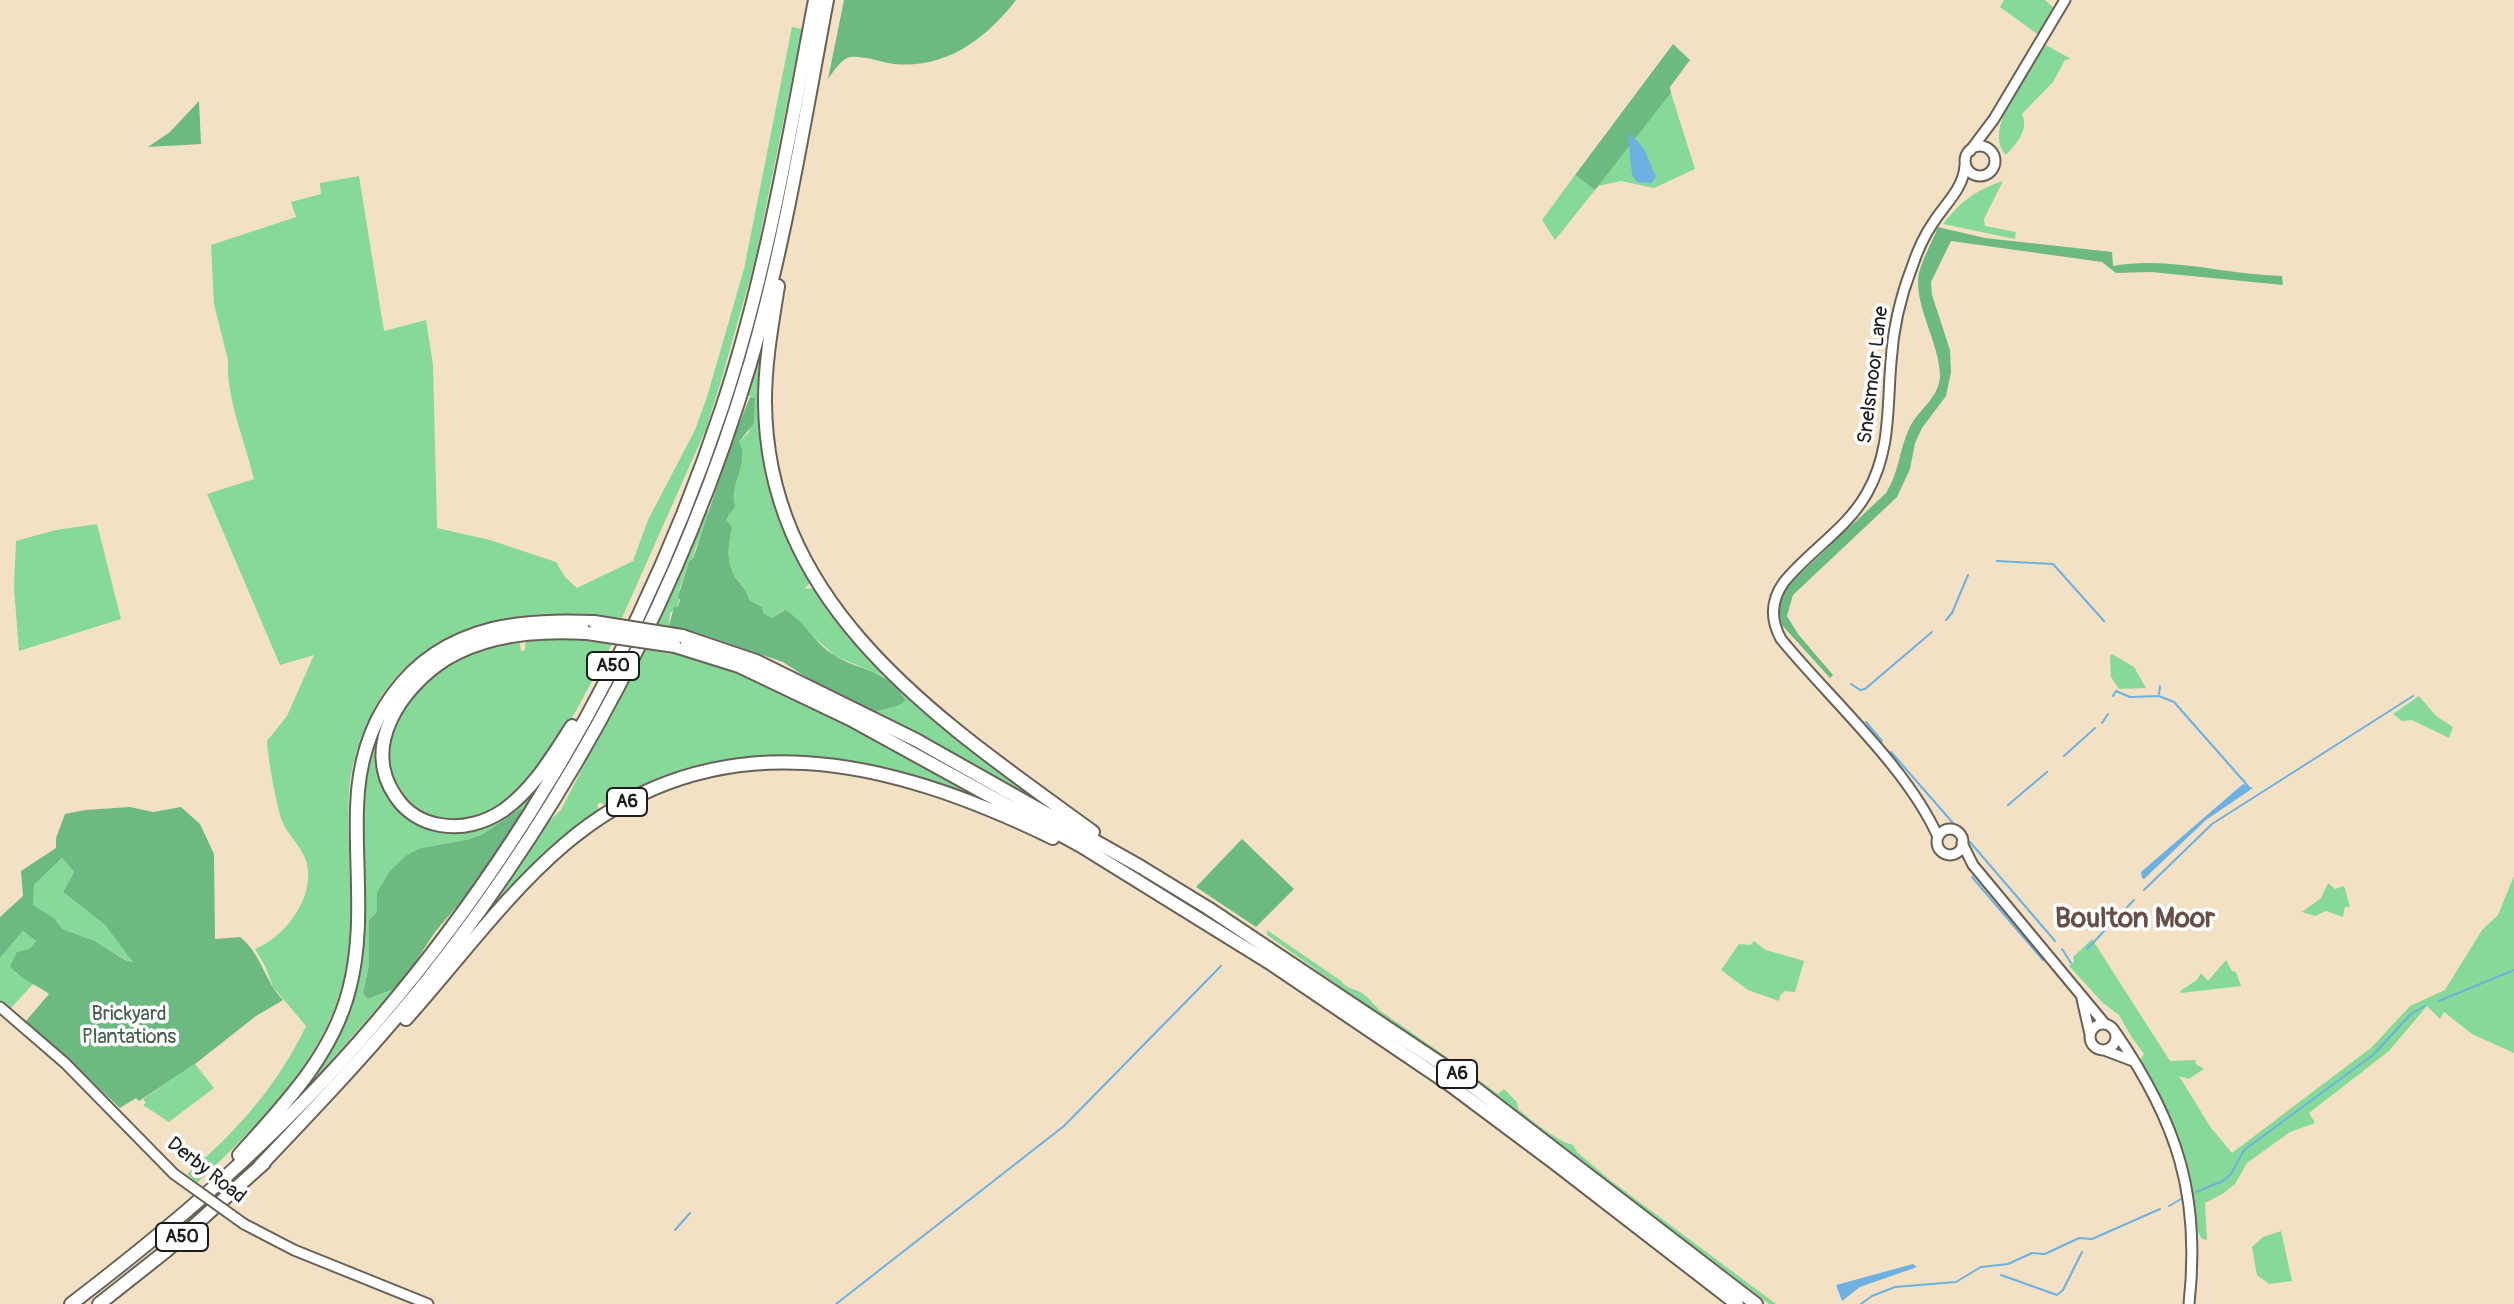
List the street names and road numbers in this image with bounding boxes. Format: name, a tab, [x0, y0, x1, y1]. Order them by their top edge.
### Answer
street label: Snelsmoor Lane	[1854, 305, 1894, 445]
road number: A50	[587, 652, 639, 680]
road number: A6	[607, 788, 647, 816]
road number: A6	[1437, 1060, 1477, 1088]
street label: Derby Road	[162, 1133, 250, 1209]
road number: A50	[156, 1223, 208, 1251]

